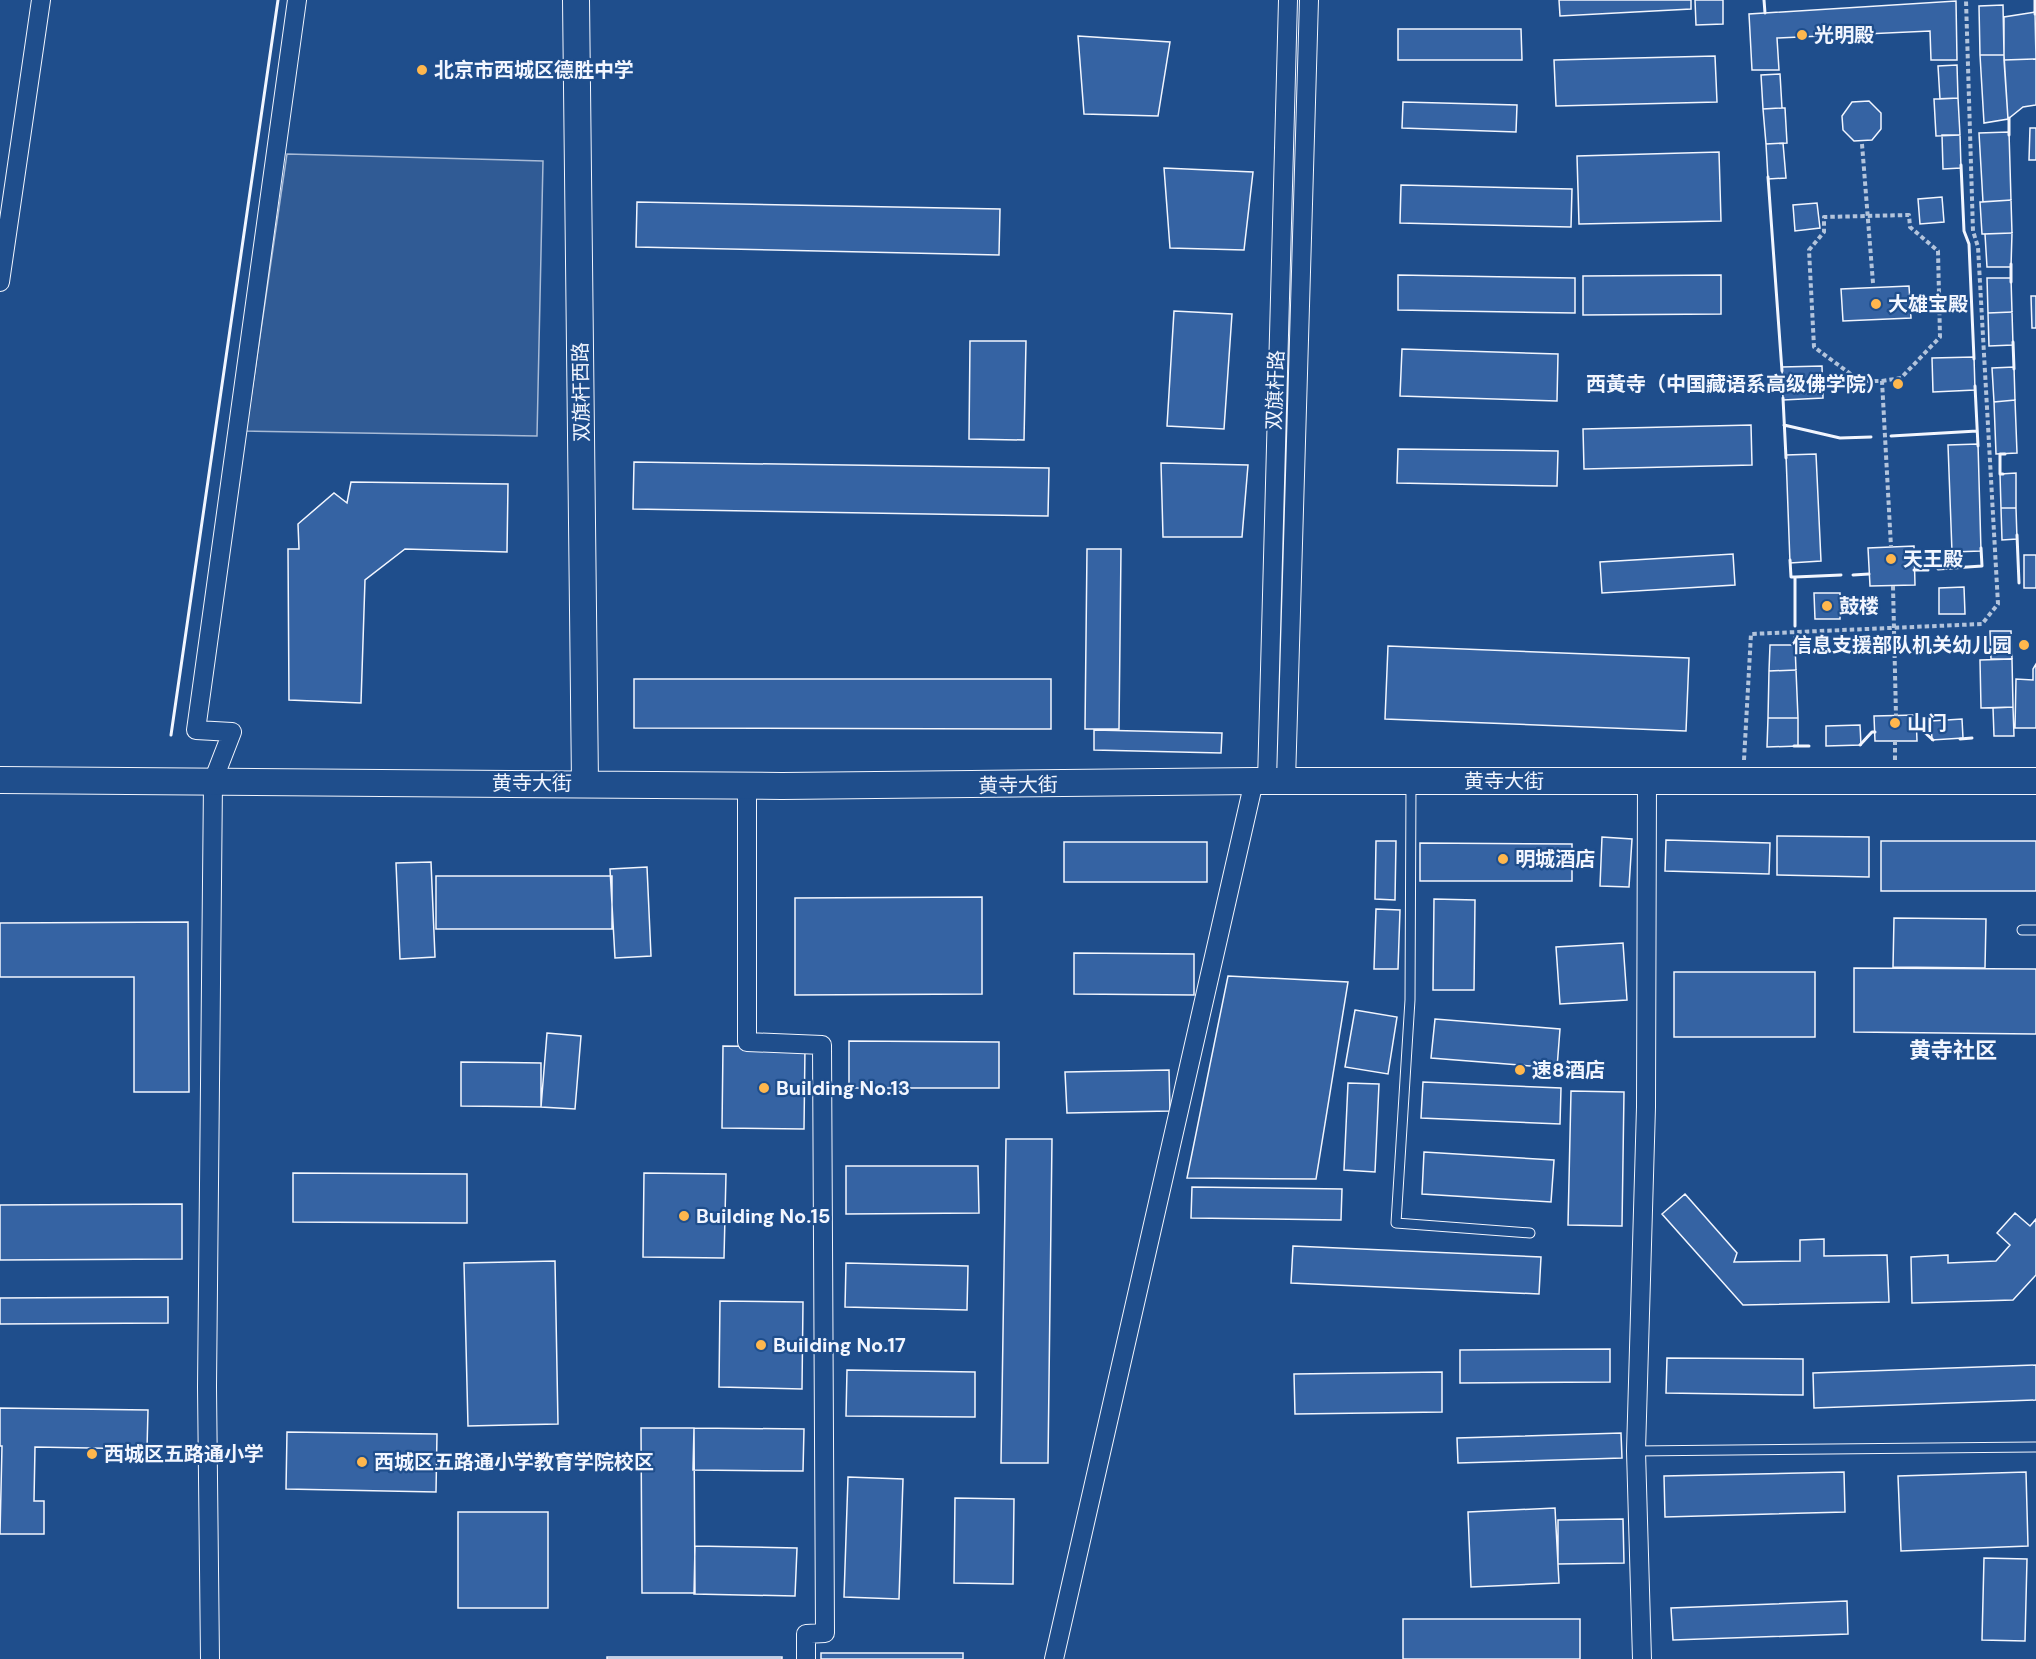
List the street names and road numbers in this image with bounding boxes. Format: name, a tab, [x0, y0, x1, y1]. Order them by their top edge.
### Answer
street label: 双旗杆西路	[567, 342, 595, 442]
street label: 双旗杆路	[1261, 350, 1289, 430]
street label: 黄寺大街	[1464, 768, 1544, 794]
street label: 黄寺大街	[492, 770, 572, 796]
street label: 黄寺大街	[978, 771, 1058, 799]

